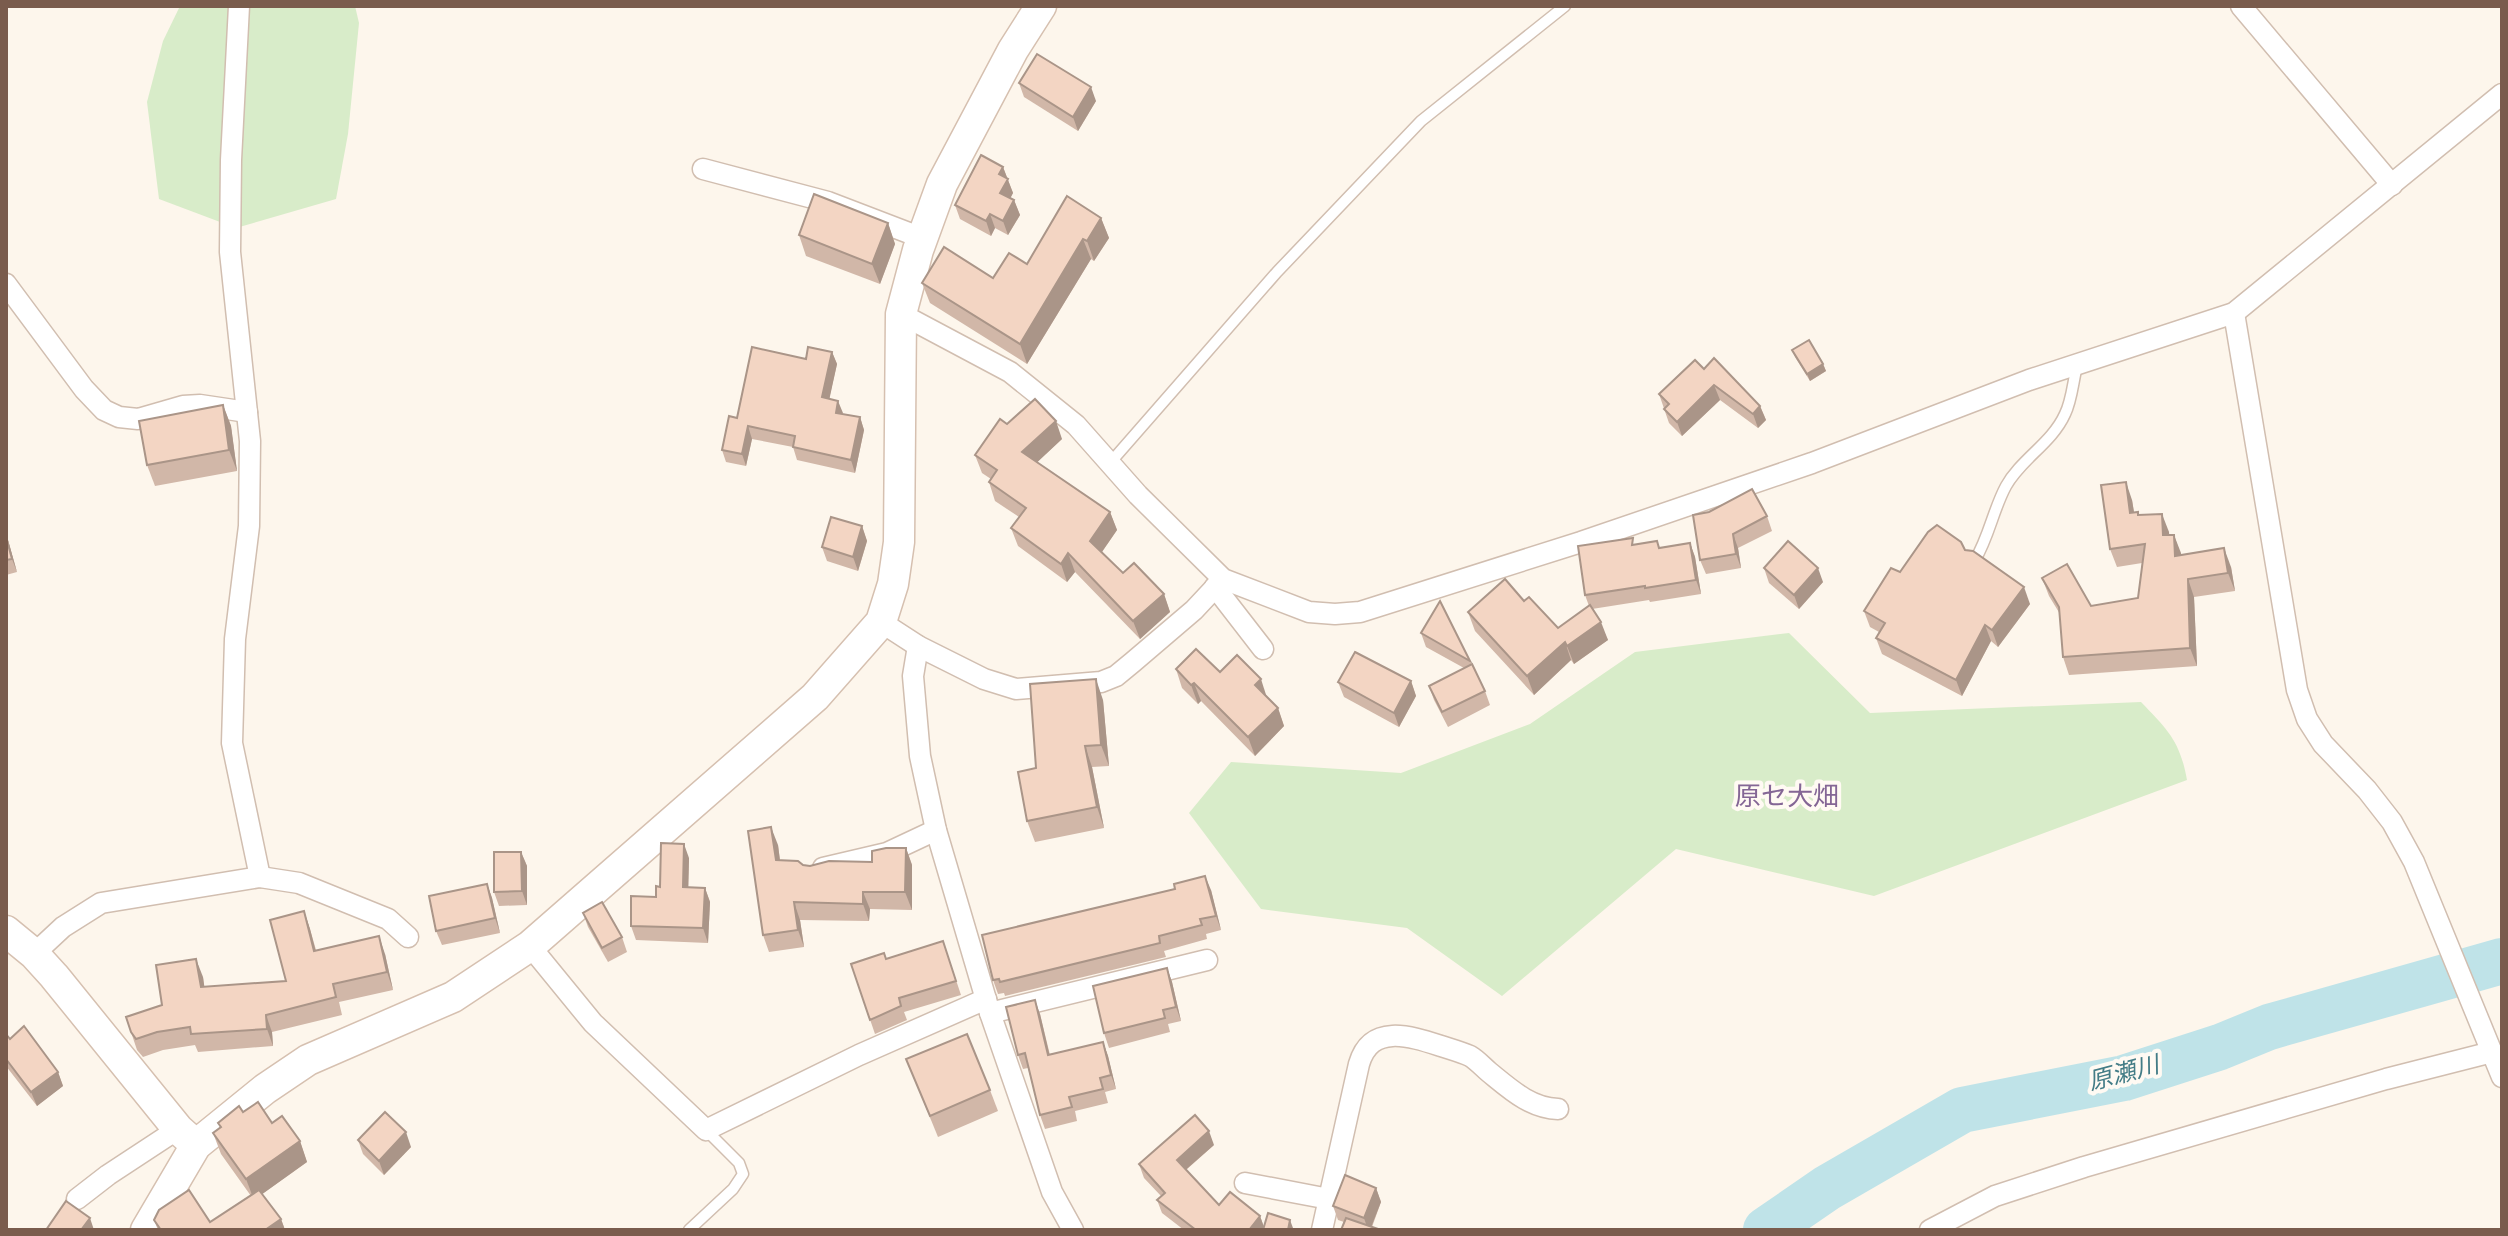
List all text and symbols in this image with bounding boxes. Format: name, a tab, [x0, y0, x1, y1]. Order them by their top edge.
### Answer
district label: 原セ大畑	[1735, 782, 1839, 815]
water label: 原瀬川	[2085, 1050, 2166, 1099]

